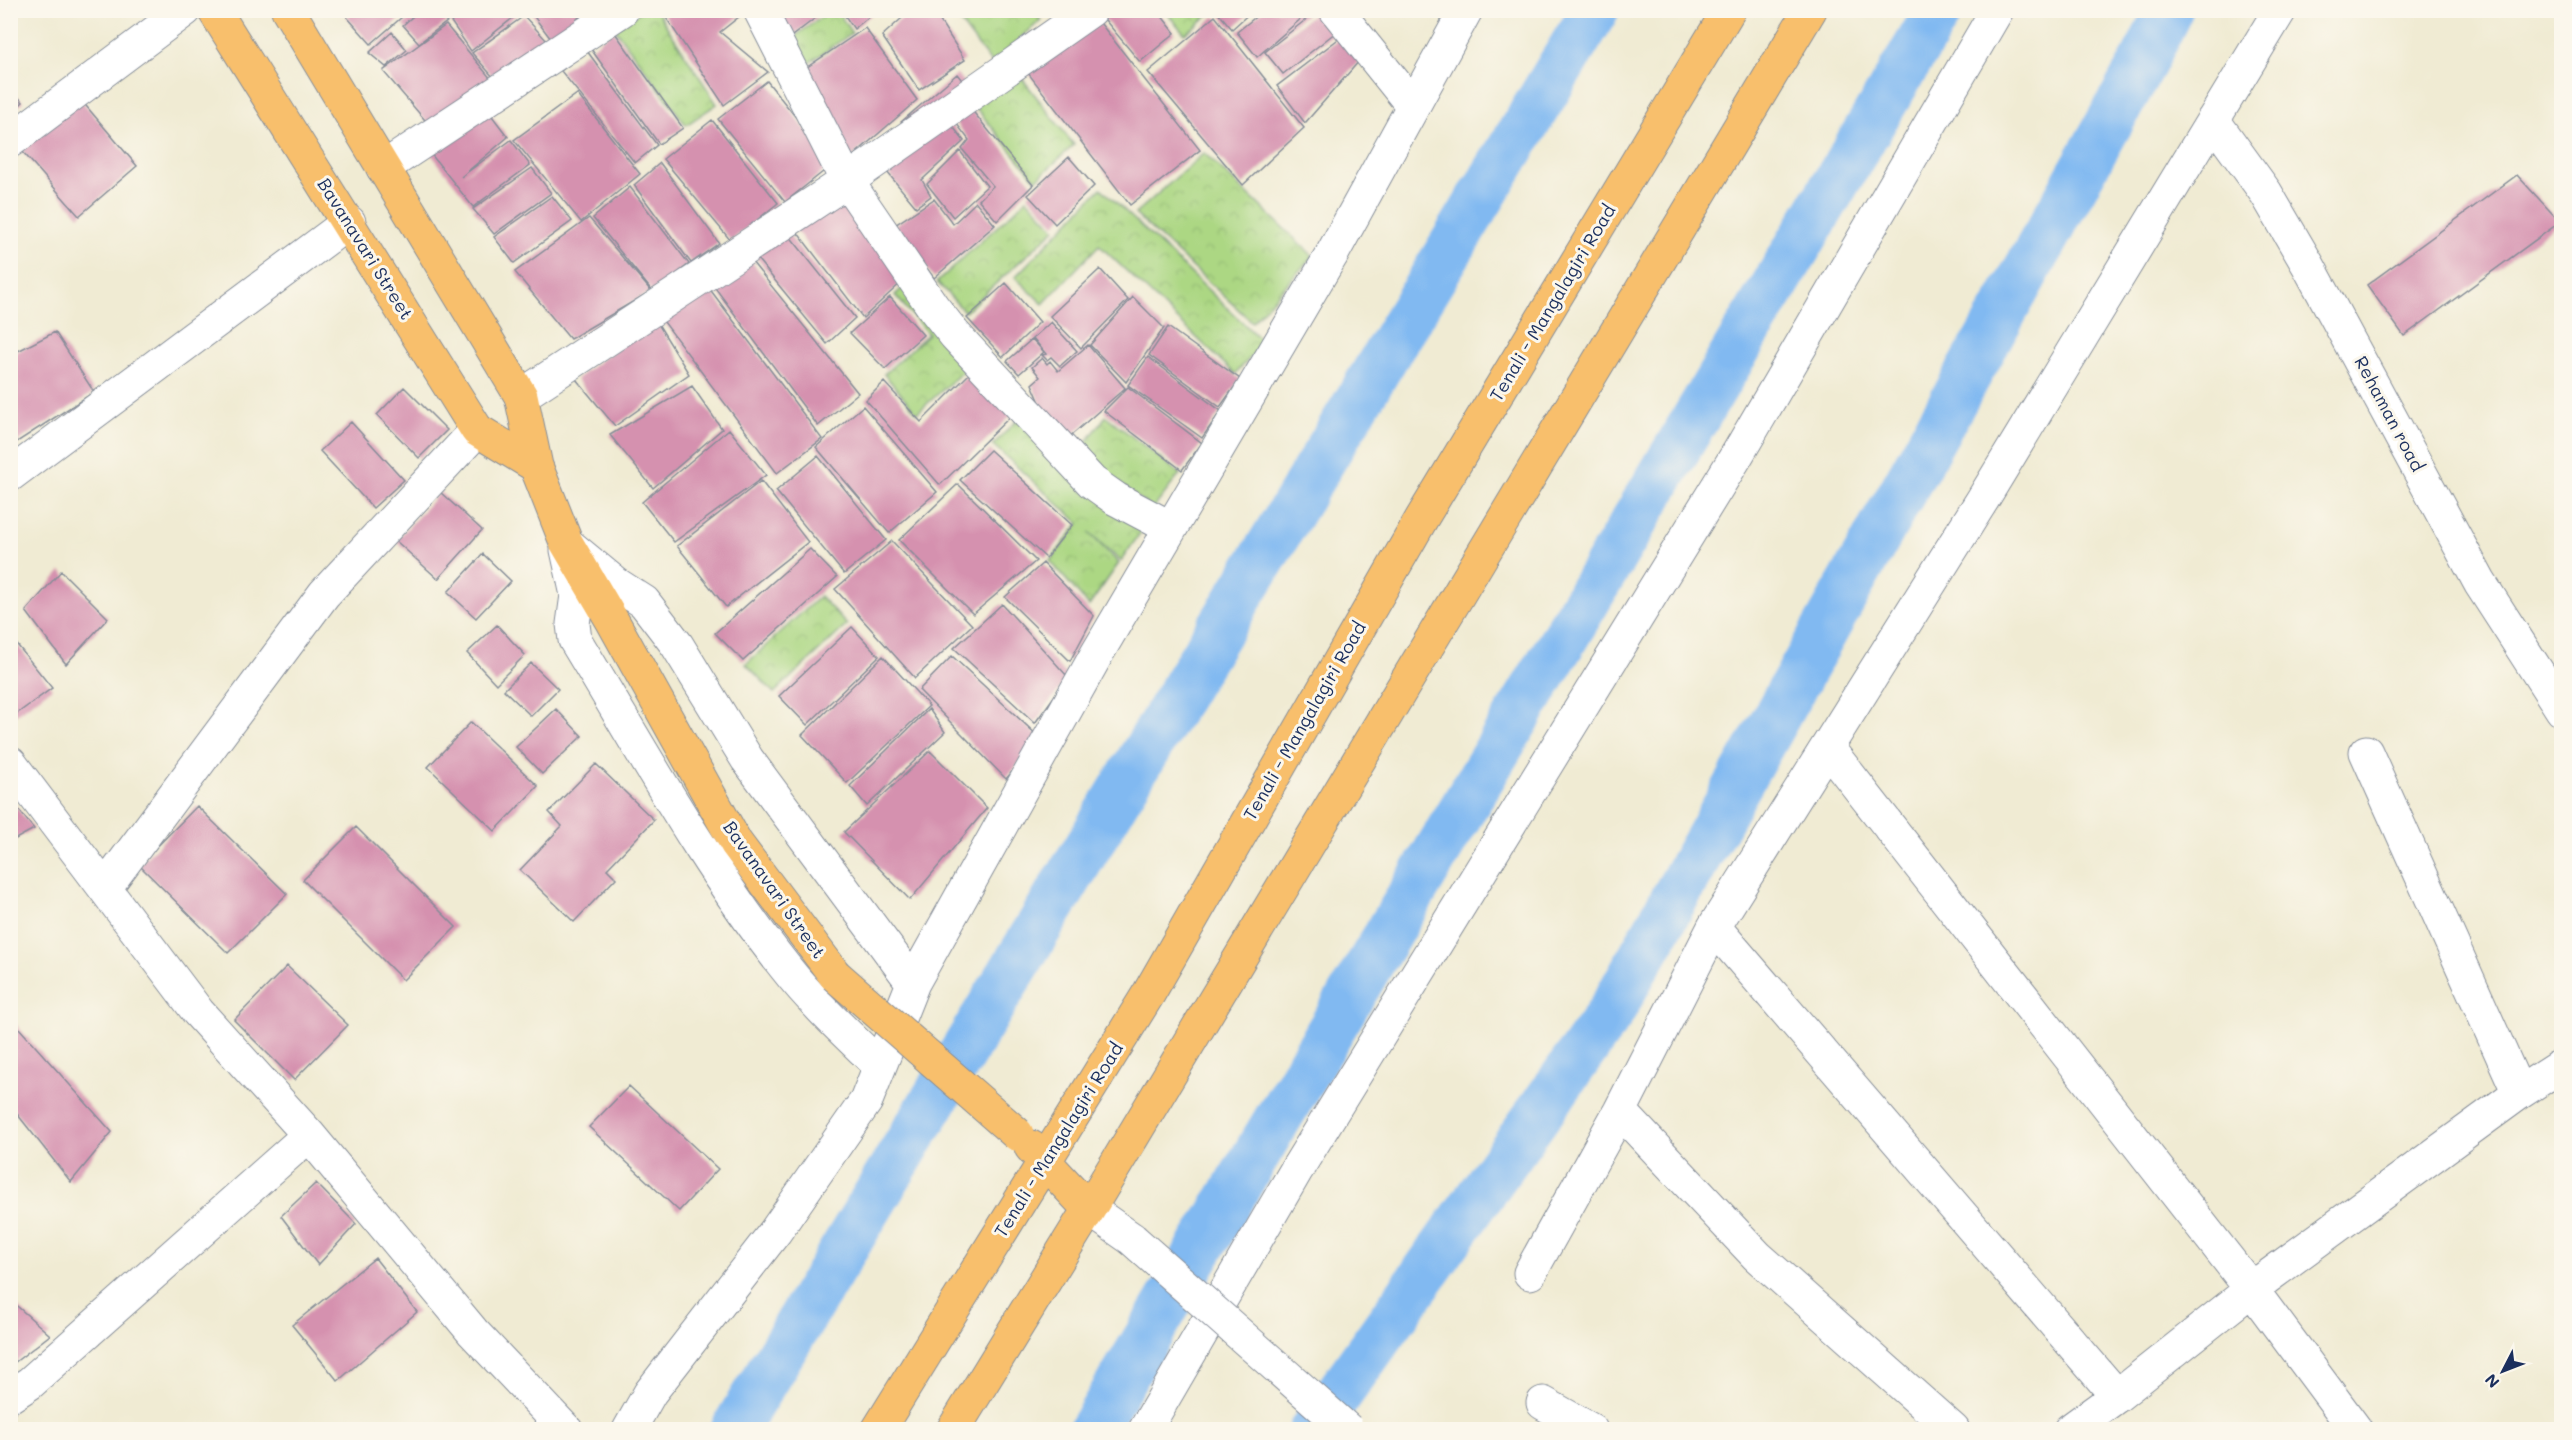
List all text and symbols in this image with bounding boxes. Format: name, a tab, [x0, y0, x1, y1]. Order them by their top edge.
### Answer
street label: Bavanavari Street	[313, 173, 419, 324]
street label: Tenali - Mangalagiri Road	[1484, 200, 1621, 405]
street label: Rehaman road	[2349, 352, 2430, 476]
street label: Tenali - Mangalagiri Road	[1237, 617, 1371, 824]
street label: Bavanavari Street	[718, 816, 831, 963]
street label: Tenali - Mangalagiri Road	[988, 1037, 1128, 1241]
north arrow	[2473, 1341, 2533, 1401]
text: N	[2480, 1370, 2503, 1393]

